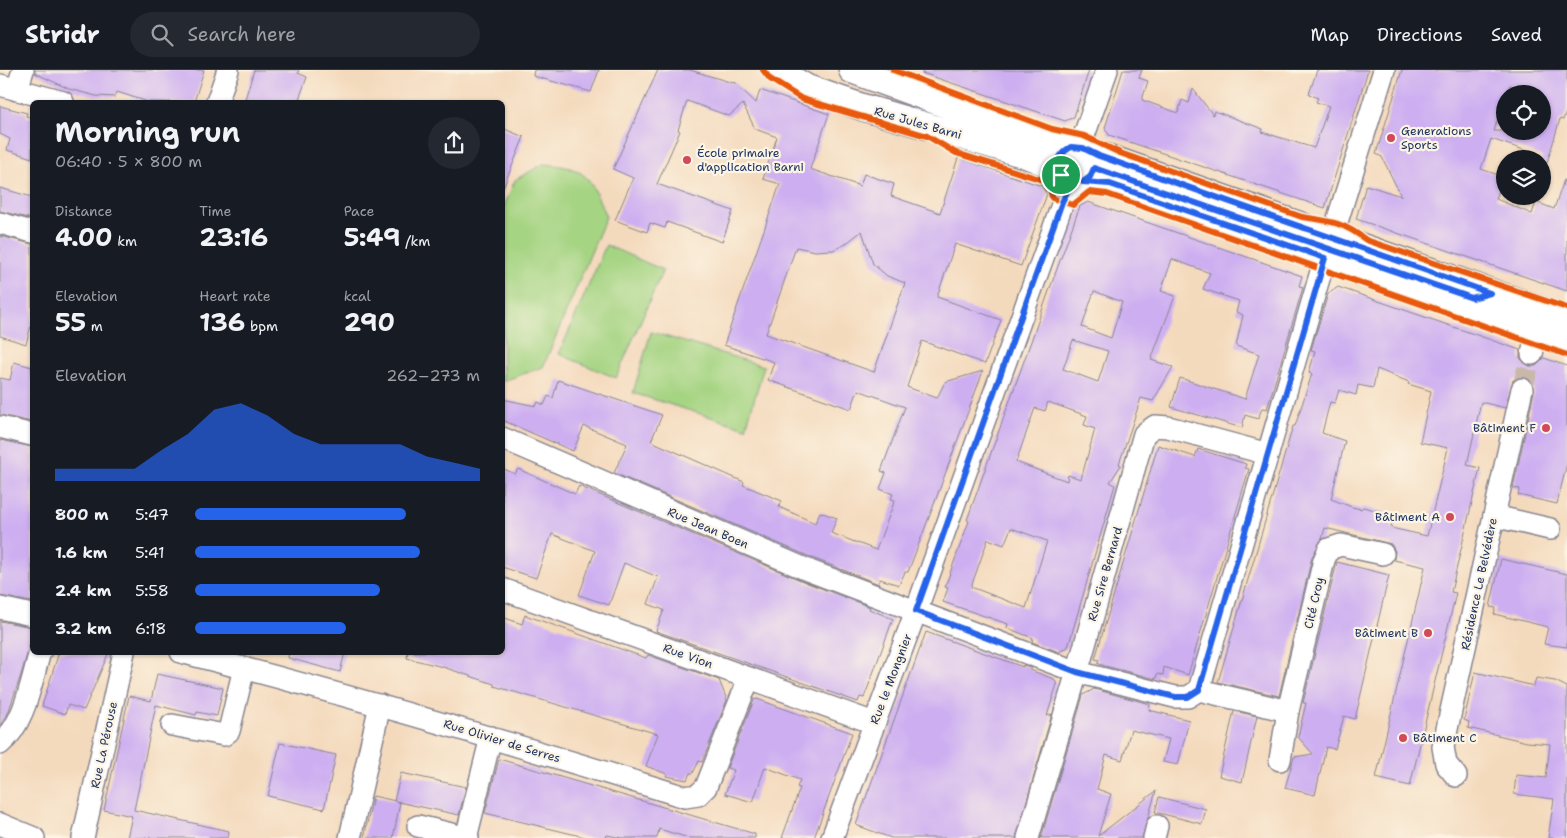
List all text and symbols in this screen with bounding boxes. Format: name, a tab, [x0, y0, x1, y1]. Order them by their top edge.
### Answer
search box	[130, 12, 480, 57]
text: Stridr	[25, 19, 100, 51]
icon: search	[148, 21, 176, 49]
text: Search here	[188, 22, 296, 47]
text: Map	[1311, 23, 1349, 47]
text: Directions	[1377, 23, 1463, 47]
text: Saved	[1491, 23, 1542, 47]
map controls	[1496, 85, 1551, 205]
button: locate	[1496, 85, 1551, 140]
street label: Rue Jules Barni	[872, 103, 964, 143]
text: Morning run	[55, 113, 240, 151]
button: share	[428, 117, 480, 169]
place label: Generations Sports	[1401, 123, 1472, 153]
marker: Generations Sports	[1385, 132, 1397, 144]
place label: École primaire d'application Barni	[697, 145, 804, 175]
button: layers	[1496, 150, 1551, 205]
text: 06:40 · 5 × 800 m	[55, 151, 202, 172]
marker: École primaire d'application Barni	[681, 154, 693, 166]
pin	[1040, 154, 1082, 196]
icon: arrive	[1047, 161, 1075, 189]
text: Distance	[55, 202, 112, 220]
text: Time	[199, 202, 231, 220]
text: Pace	[344, 202, 374, 220]
text: 4.00	[55, 220, 113, 254]
text: 23:16	[199, 220, 268, 254]
text: 5:49	[344, 220, 400, 254]
text: km	[113, 232, 137, 250]
text: /km	[400, 232, 430, 250]
text: Elevation	[55, 287, 118, 305]
text: Heart rate	[199, 287, 271, 305]
text: kcal	[344, 287, 371, 305]
text: 55	[55, 305, 86, 339]
text: 136	[199, 305, 245, 339]
text: 290	[344, 305, 395, 339]
text: m	[86, 317, 103, 335]
text: bpm	[245, 317, 278, 335]
text: Elevation	[55, 365, 127, 386]
text: 262–273 m	[386, 365, 480, 386]
place label: Bâtiment F	[1473, 420, 1536, 436]
marker: Bâtiment F	[1540, 422, 1552, 434]
text: 800 m	[55, 504, 109, 525]
text: 5:47	[135, 504, 169, 525]
street label: Rue Jean Boen	[665, 504, 751, 552]
place label: Bâtiment A	[1375, 509, 1440, 525]
marker: Bâtiment A	[1444, 511, 1456, 523]
street label: Résidence Le Belvédère	[1457, 516, 1501, 652]
street label: Rue Sire Bernard	[1084, 524, 1126, 623]
text: 1.6 km	[55, 542, 107, 563]
text: 5:41	[135, 542, 165, 563]
street label: Cité Croy	[1300, 576, 1328, 630]
text: 2.4 km	[55, 580, 111, 601]
text: 5:58	[135, 580, 169, 601]
text: 3.2 km	[55, 618, 112, 639]
text: 6:18	[135, 618, 167, 639]
place label: Bâtiment B	[1355, 625, 1418, 641]
marker: Bâtiment B	[1422, 627, 1434, 639]
street label: Rue le Mongnier	[866, 631, 916, 727]
street label: Rue Vion	[661, 640, 715, 672]
street label: Rue La Pérouse	[87, 700, 121, 790]
street label: Rue Olivier de Serres	[442, 716, 563, 766]
place label: Bâtiment C	[1413, 730, 1477, 746]
marker: Bâtiment C	[1397, 732, 1409, 744]

